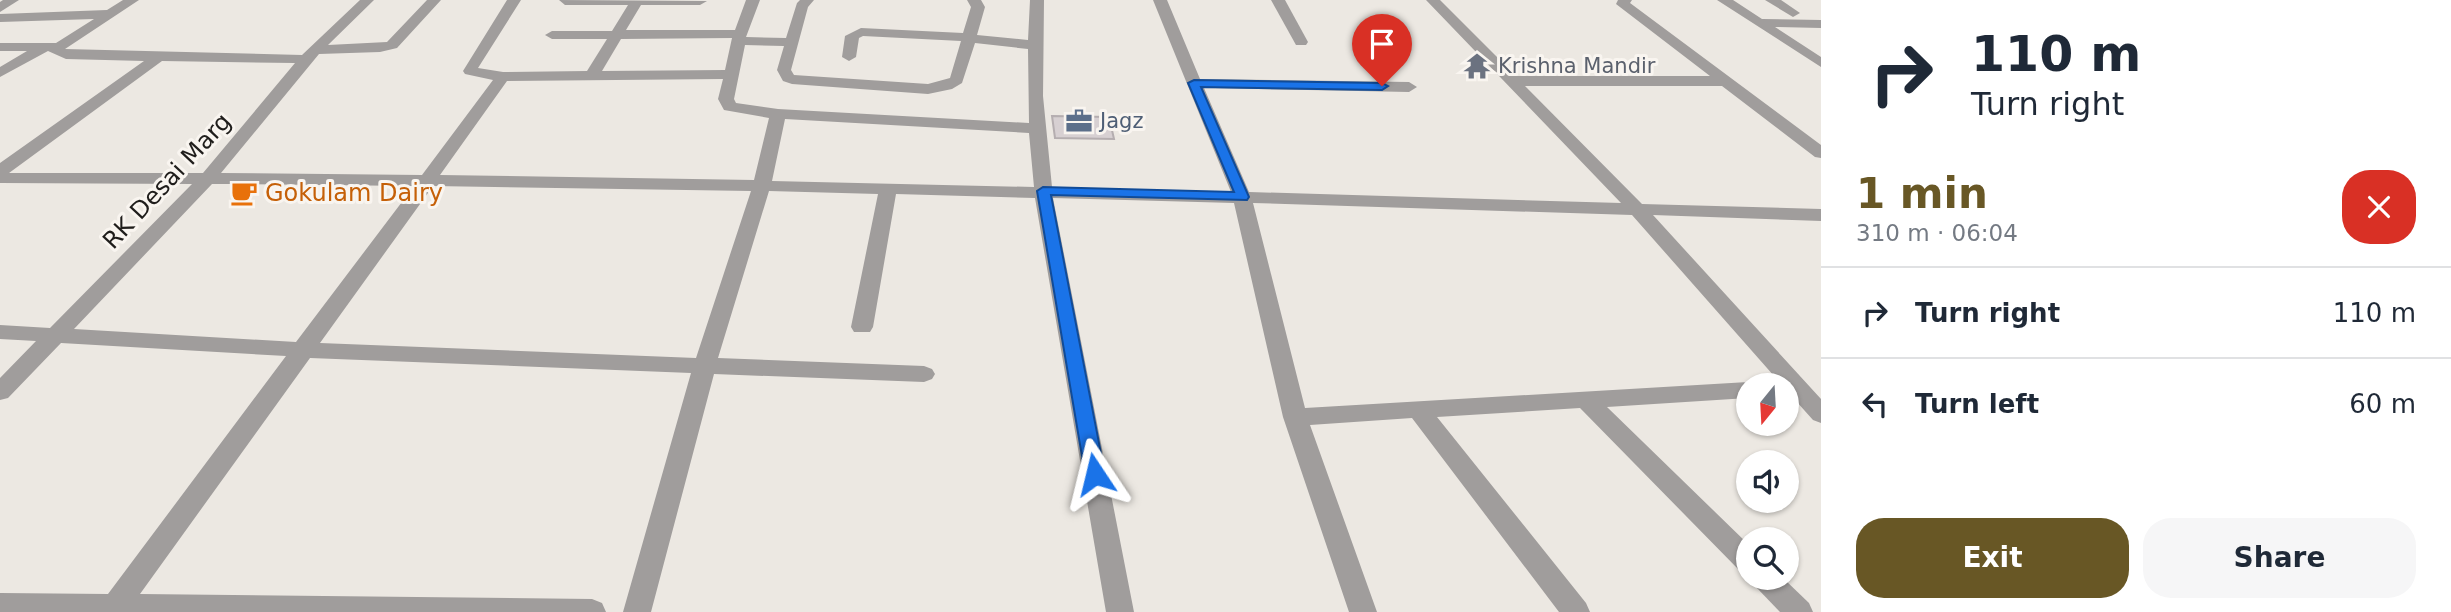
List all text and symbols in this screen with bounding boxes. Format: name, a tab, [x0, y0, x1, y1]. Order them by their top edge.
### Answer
pin	[1352, 14, 1412, 86]
icon: arrive	[1363, 25, 1401, 63]
text: 110 m	[1971, 26, 2141, 83]
icon: right	[1856, 28, 1947, 119]
temple icon: Krishna Mandir	[1462, 51, 1492, 81]
place label: Krishna Mandir	[1498, 54, 1656, 78]
text: Turn right	[1971, 85, 2124, 123]
office icon: Jagz	[1064, 106, 1094, 136]
street label: RK Desai Marg	[97, 107, 237, 255]
place label: Jagz	[1098, 109, 1143, 133]
text: 1 min	[1856, 169, 1988, 218]
button: close	[2342, 170, 2416, 244]
cafe icon: Gokulam Dairy	[229, 178, 259, 208]
place label: Gokulam Dairy	[265, 179, 443, 207]
text: 310 m · 06:04	[1856, 220, 2018, 246]
icon: right	[1856, 294, 1894, 332]
text: Turn right	[1915, 298, 2060, 328]
text: 110 m	[2333, 298, 2416, 328]
north arrow	[1736, 373, 1799, 436]
map controls	[1736, 373, 1799, 590]
icon: left	[1856, 385, 1894, 423]
text: Turn left	[1915, 389, 2039, 419]
text: 60 m	[2349, 389, 2416, 419]
position arrow	[1058, 437, 1132, 511]
button: sound	[1736, 450, 1799, 513]
button: Exit	[1856, 518, 2129, 598]
button: Share	[2143, 518, 2416, 598]
button: search	[1736, 527, 1799, 590]

